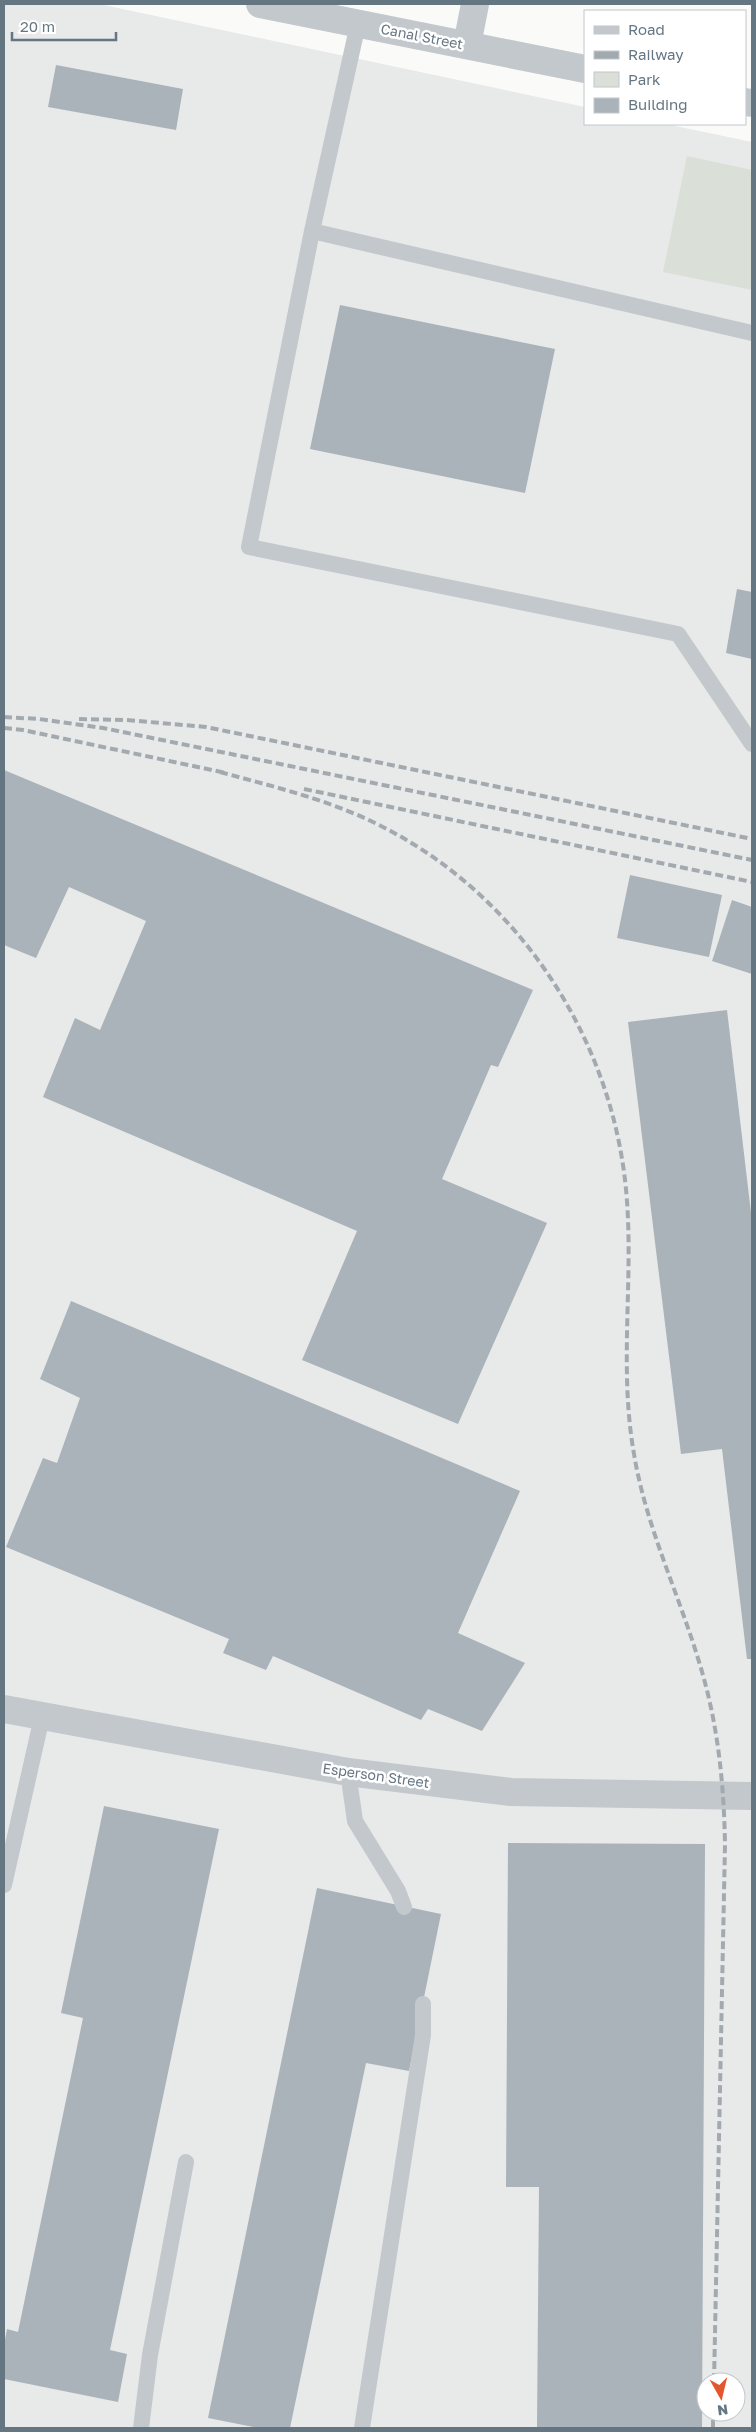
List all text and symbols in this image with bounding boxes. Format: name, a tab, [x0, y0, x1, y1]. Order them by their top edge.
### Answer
scale bar	[12, 10, 116, 42]
legend	[584, 10, 746, 125]
text: 20 m	[20, 17, 55, 35]
street label: Canal Street	[379, 20, 465, 52]
text: Road	[628, 20, 665, 38]
text: Railway	[628, 45, 684, 63]
text: Park	[628, 70, 661, 88]
text: Building	[628, 95, 688, 113]
street label: Esperson Street	[322, 1759, 430, 1791]
north arrow	[696, 2372, 746, 2422]
text: N	[716, 2401, 729, 2420]

